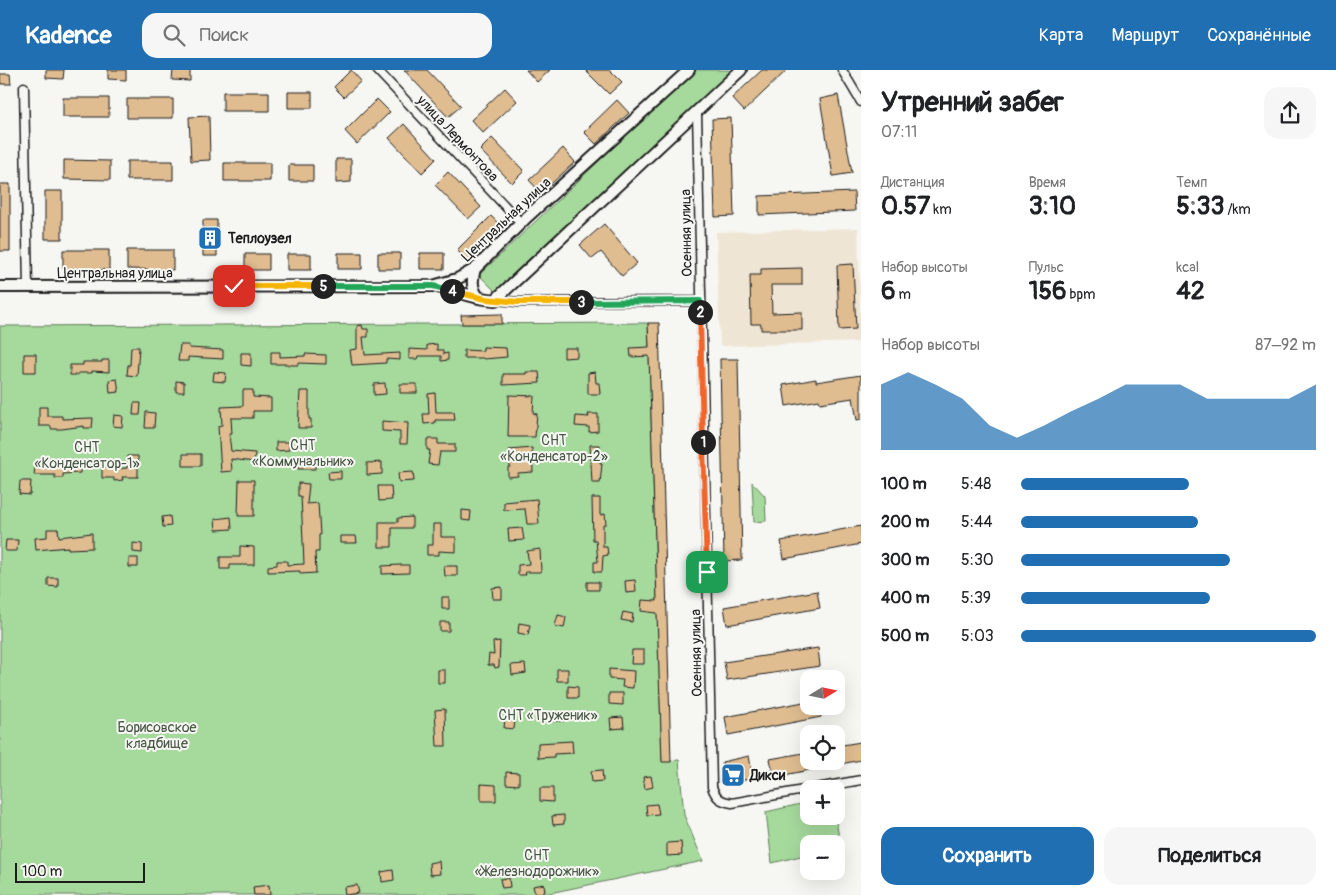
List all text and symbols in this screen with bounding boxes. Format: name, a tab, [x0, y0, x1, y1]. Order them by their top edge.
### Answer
search box	[142, 13, 492, 58]
text: Kadence	[25, 21, 112, 50]
icon: search	[160, 21, 188, 49]
text: Поиск	[200, 23, 249, 47]
text: Карта	[1039, 24, 1083, 47]
text: Маршрут	[1111, 24, 1179, 47]
text: Сохранённые	[1207, 24, 1311, 47]
text: Утренний забег	[881, 85, 1064, 120]
button: share	[1264, 87, 1316, 139]
street label: улица Лермонтова	[413, 91, 502, 185]
text: 07:11	[881, 122, 917, 142]
street label: Центральная улица	[458, 174, 554, 265]
text: Дистанция	[881, 174, 945, 191]
text: Время	[1029, 174, 1066, 191]
text: Темп	[1176, 174, 1207, 191]
street label: Осенняя улица	[677, 189, 696, 277]
text: 0.57	[881, 191, 930, 222]
text: 3:10	[1029, 191, 1076, 222]
text: 5:33	[1176, 191, 1224, 222]
text: km	[930, 201, 952, 218]
text: /km	[1224, 201, 1251, 218]
building icon: Теплоузел	[197, 225, 223, 251]
place label: Теплоузел	[227, 230, 292, 247]
text: Набор высоты	[881, 259, 968, 276]
text: Пульс	[1029, 259, 1064, 276]
text: kcal	[1176, 259, 1199, 276]
street label: Центральная улица	[57, 265, 173, 282]
pin	[213, 265, 255, 307]
icon: check	[220, 272, 248, 300]
pin: 5	[310, 274, 336, 298]
text: 6	[881, 276, 896, 307]
text: 156	[1029, 276, 1067, 307]
text: 42	[1176, 276, 1205, 307]
text: 5	[320, 278, 327, 295]
pin: 4	[440, 278, 464, 304]
text: 4	[448, 283, 457, 300]
text: m	[896, 286, 911, 303]
text: bpm	[1067, 286, 1096, 303]
pin: 3	[568, 290, 594, 314]
text: 3	[578, 294, 585, 311]
pin: 2	[688, 300, 712, 324]
text: 2	[697, 304, 704, 321]
text: Набор высоты	[881, 335, 980, 355]
text: 87–92 m	[1255, 335, 1316, 355]
pin: 1	[690, 430, 716, 454]
park label: СНТ «Конденсатор-2»	[500, 432, 608, 465]
text: 1	[701, 434, 706, 451]
park label: СНТ «Коммунальник»	[252, 437, 354, 470]
park label: СНТ «Конденсатор-1»	[34, 439, 140, 472]
text: 100 m	[881, 474, 927, 494]
text: 5:48	[961, 474, 991, 494]
text: 200 m	[881, 512, 929, 532]
text: 5:44	[961, 512, 993, 532]
text: 300 m	[881, 550, 929, 570]
text: 5:30	[961, 550, 994, 570]
pin	[686, 551, 728, 593]
icon: arrive	[693, 558, 721, 586]
text: 400 m	[881, 588, 930, 608]
text: 5:39	[961, 588, 991, 608]
street label: Осенняя улица	[687, 609, 706, 697]
text: 500 m	[881, 626, 929, 646]
text: 5:03	[961, 626, 994, 646]
north arrow	[800, 670, 845, 715]
map controls	[800, 670, 845, 880]
park label: СНТ «Труженик»	[498, 707, 598, 724]
park label: Борисовское кладбище	[117, 719, 197, 752]
button: locate	[800, 725, 845, 770]
supermarket icon: Дикси	[720, 762, 746, 788]
place label: Дикси	[749, 767, 786, 784]
button: +	[800, 780, 845, 825]
button: Сохранить	[881, 827, 1094, 885]
button: Поделиться	[1104, 827, 1316, 885]
button: −	[800, 835, 845, 880]
park label: СНТ «Железнодорожник»	[475, 847, 599, 880]
scale bar	[15, 860, 145, 883]
text: 100 m	[22, 863, 62, 880]

